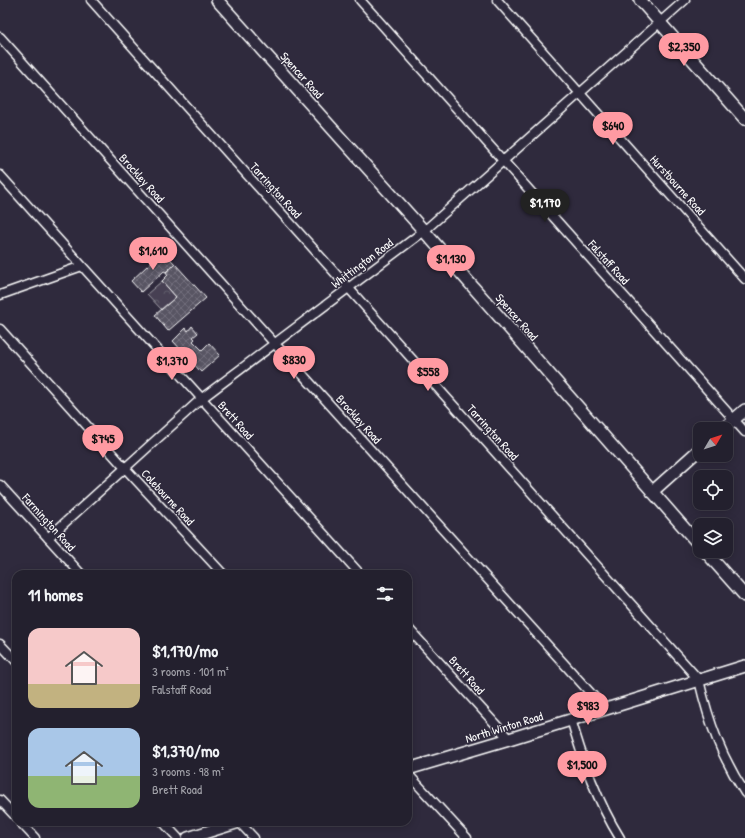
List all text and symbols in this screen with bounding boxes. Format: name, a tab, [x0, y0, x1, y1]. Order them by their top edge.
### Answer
pin: $2,350	[651, 33, 717, 67]
text: $2,350	[668, 37, 700, 55]
street label: Spencer Road	[277, 48, 328, 102]
pin: $640	[589, 112, 637, 146]
text: $640	[602, 116, 624, 134]
street label: Brockley Road	[115, 150, 169, 206]
street label: Hurstbourne Road	[646, 151, 710, 219]
street label: Tarrington Road	[246, 158, 306, 222]
pin: $1,170	[512, 189, 578, 223]
text: $1,170	[530, 193, 560, 211]
street label: Whittington Road	[327, 234, 397, 292]
street label: Falstaff Road	[584, 235, 634, 288]
pin: $1,610	[120, 237, 186, 271]
text: $1,610	[138, 241, 168, 259]
pin: $1,130	[418, 245, 484, 279]
text: $1,130	[436, 249, 466, 267]
street label: Spencer Road	[492, 290, 542, 344]
pin: $830	[270, 346, 318, 380]
pin: $1,370	[139, 347, 205, 381]
text: $830	[282, 350, 306, 368]
text: $1,370	[156, 351, 188, 369]
pin: $558	[404, 358, 452, 392]
text: $558	[416, 362, 440, 380]
street label: Brockley Road	[332, 391, 386, 447]
street label: Brett Road	[214, 397, 258, 443]
street label: Tarrington Road	[463, 400, 523, 464]
north arrow	[693, 422, 733, 462]
map controls	[693, 422, 733, 558]
pin: $745	[79, 425, 127, 459]
text: $745	[91, 429, 115, 447]
street label: Colebourne Road	[137, 465, 199, 529]
button: locate	[693, 470, 733, 510]
street label: Farmington Road	[18, 489, 80, 555]
button: layers	[693, 518, 733, 558]
text: 11 homes	[28, 583, 83, 606]
icon: filters	[374, 583, 396, 605]
text: $1,170/mo	[152, 639, 218, 662]
icon: home	[60, 644, 108, 692]
street label: Brett Road	[445, 652, 489, 698]
text: 3 rooms · 101 m²	[152, 662, 229, 680]
text: Falstaff Road	[152, 680, 211, 698]
pin: $983	[564, 692, 612, 726]
text: $983	[577, 696, 599, 714]
street label: North Winton Road	[463, 707, 545, 747]
text: $1,370/mo	[152, 739, 219, 762]
icon: home	[60, 744, 108, 792]
pin: $1,500	[549, 751, 615, 785]
text: $1,500	[566, 755, 598, 773]
text: 3 rooms · 98 m²	[152, 762, 224, 780]
text: Brett Road	[152, 780, 202, 798]

